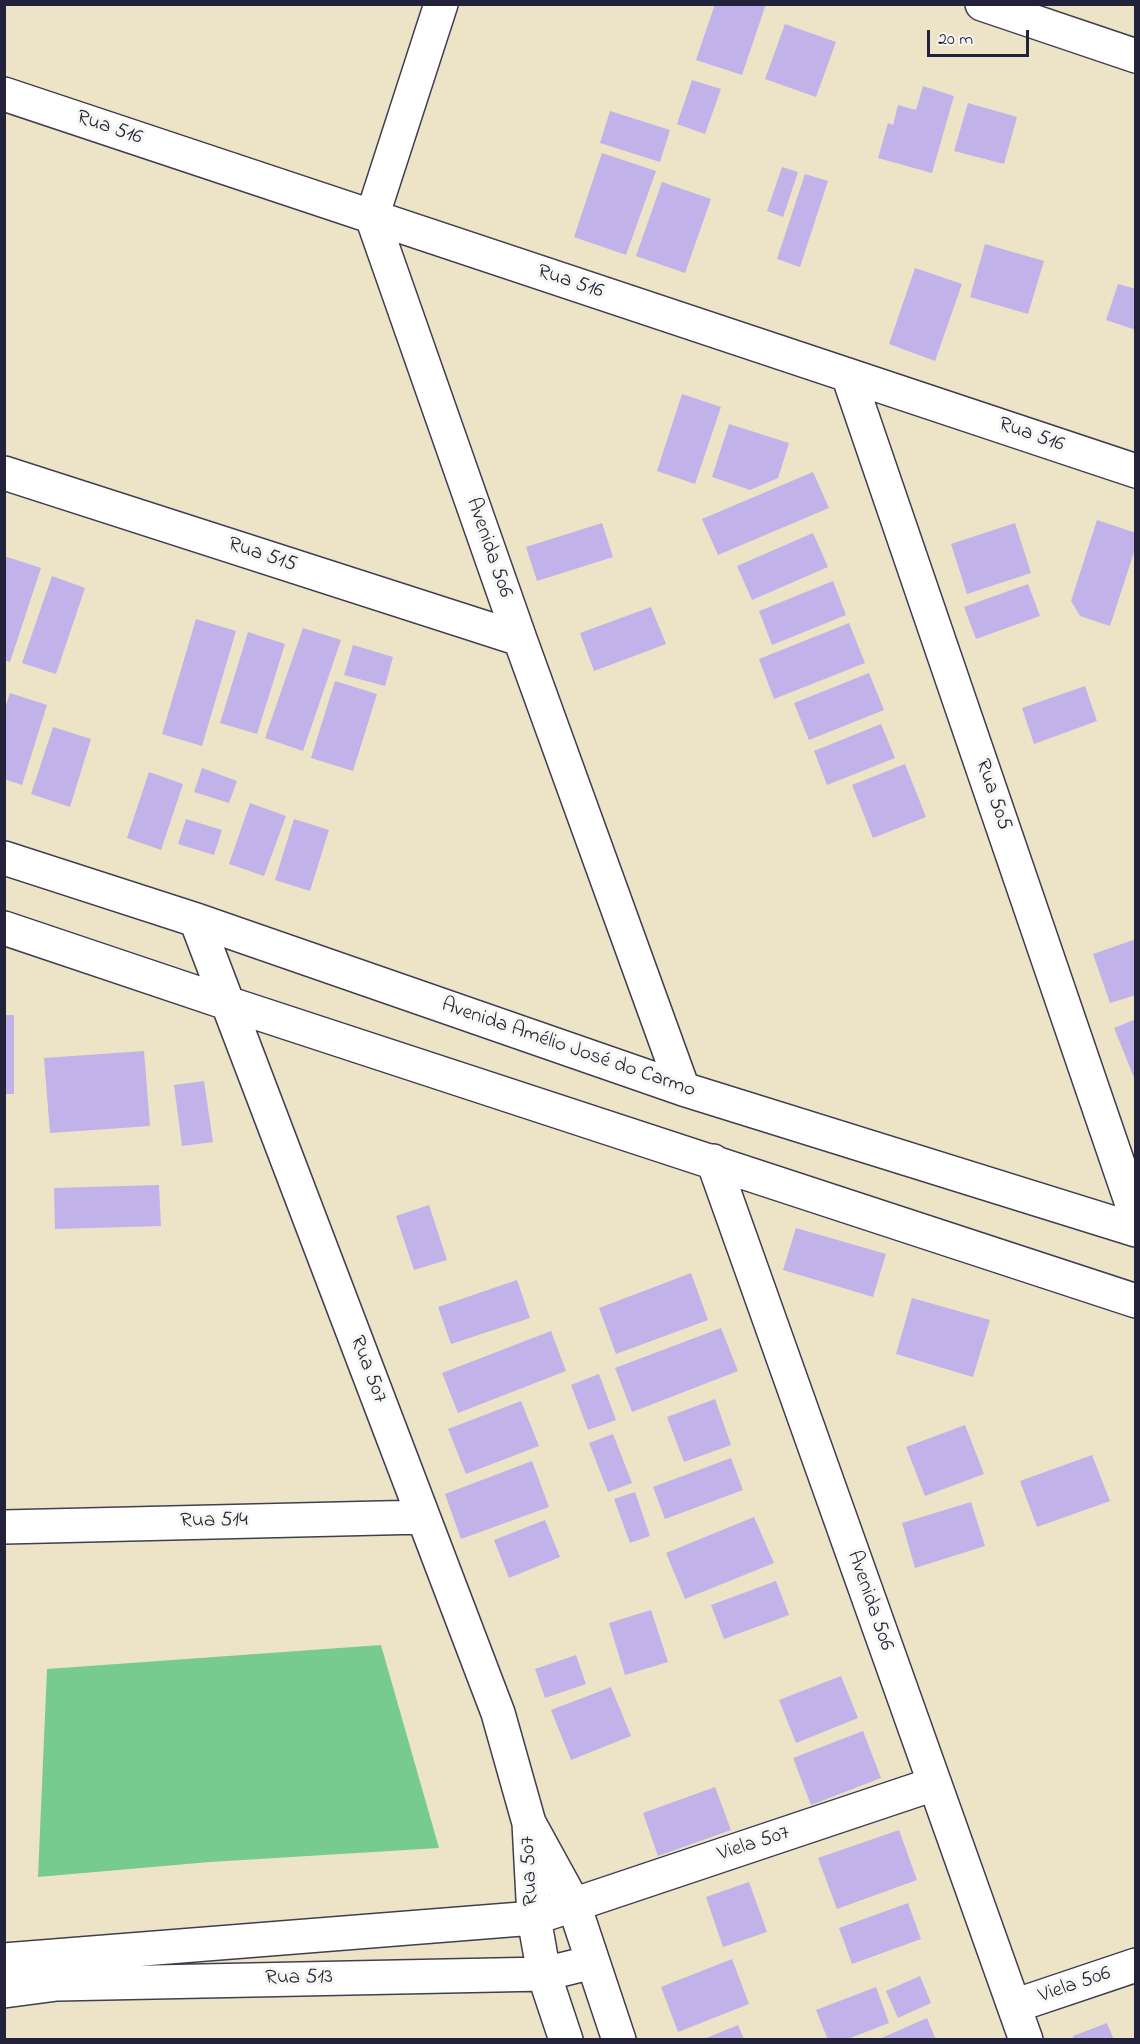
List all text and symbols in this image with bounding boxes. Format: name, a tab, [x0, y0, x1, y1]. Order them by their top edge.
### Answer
scale bar	[930, 18, 1032, 56]
text: 20 m	[938, 27, 973, 53]
street label: Rua 516	[73, 106, 145, 152]
street label: Rua 516	[534, 260, 606, 306]
street label: Rua 516	[995, 413, 1067, 459]
street label: Avenida 506	[459, 495, 517, 601]
street label: Rua 515	[224, 533, 300, 579]
street label: Rua 505	[968, 756, 1016, 834]
street label: Avenida Amélio José do Carmo	[438, 994, 698, 1104]
street label: Rua 507	[343, 1333, 391, 1407]
street label: Rua 514	[180, 1509, 248, 1535]
street label: Avenida 506	[840, 1548, 898, 1654]
street label: Viela 507	[715, 1822, 793, 1868]
street label: Rua 507	[517, 1835, 545, 1907]
street label: Viela 506	[1036, 1962, 1114, 2010]
street label: Rua 513	[265, 1966, 333, 1992]

